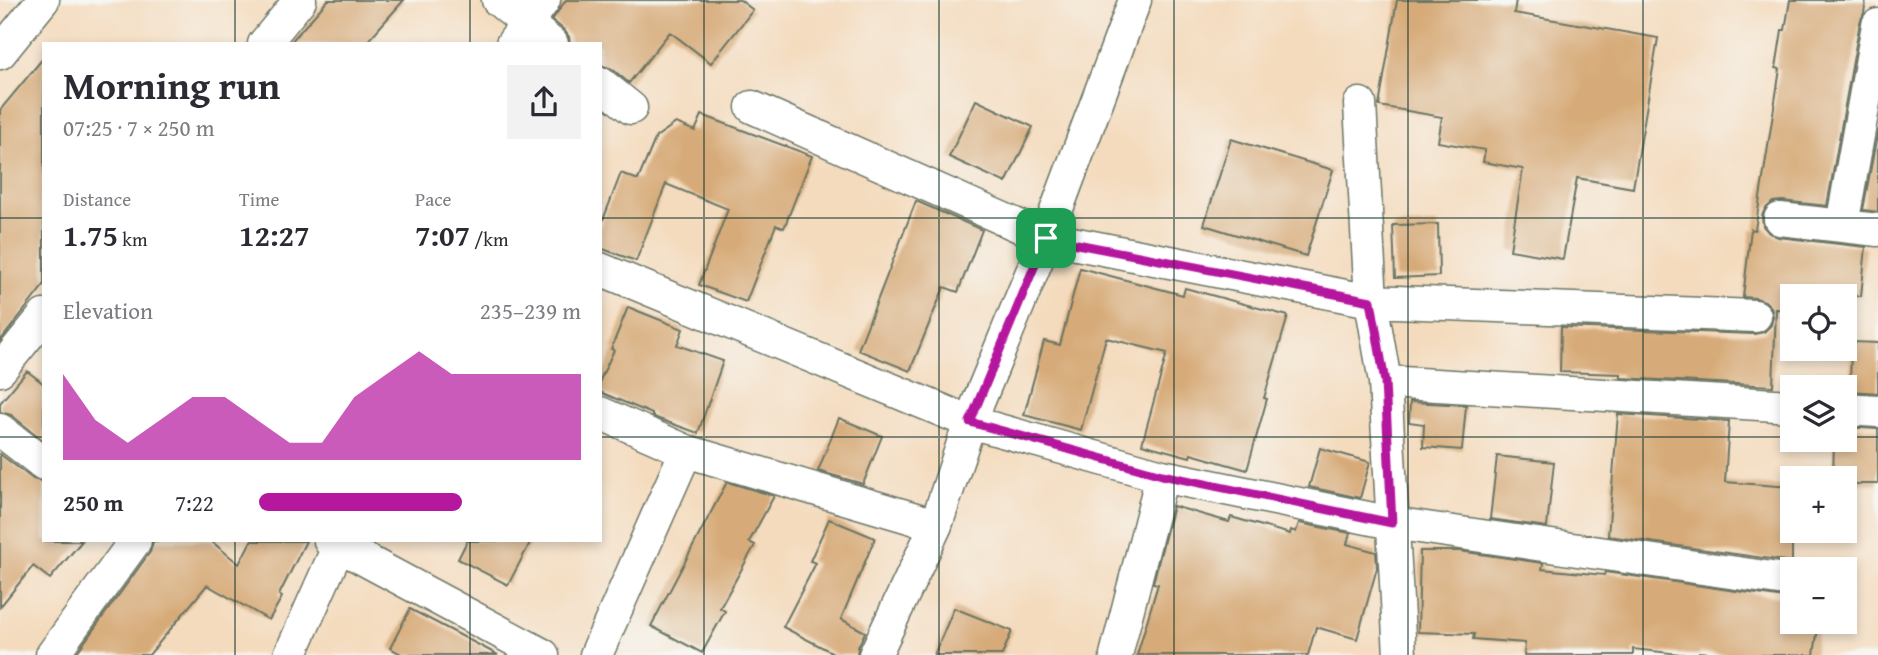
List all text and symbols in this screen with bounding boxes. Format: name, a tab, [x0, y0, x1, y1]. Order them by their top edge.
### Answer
text: Morning run	[63, 57, 280, 113]
button: share	[507, 65, 581, 139]
text: 07:25 · 7 × 250 m	[63, 111, 215, 144]
text: Distance	[63, 185, 131, 213]
text: Time	[239, 185, 279, 213]
text: Pace	[415, 185, 452, 213]
pin	[1016, 208, 1076, 268]
text: 1.75	[63, 213, 118, 257]
text: 12:27	[239, 213, 310, 257]
text: 7:07	[415, 213, 470, 257]
icon: arrive	[1027, 219, 1065, 257]
text: km	[118, 225, 147, 253]
text: /km	[470, 225, 508, 253]
map controls	[1780, 284, 1857, 634]
button: locate	[1780, 284, 1857, 361]
text: Elevation	[63, 294, 153, 327]
text: 235–239 m	[480, 294, 581, 327]
button: layers	[1780, 375, 1857, 452]
button: +	[1780, 466, 1857, 543]
text: 250 m	[63, 486, 124, 519]
text: 7:22	[175, 486, 214, 519]
button: −	[1780, 557, 1857, 634]

